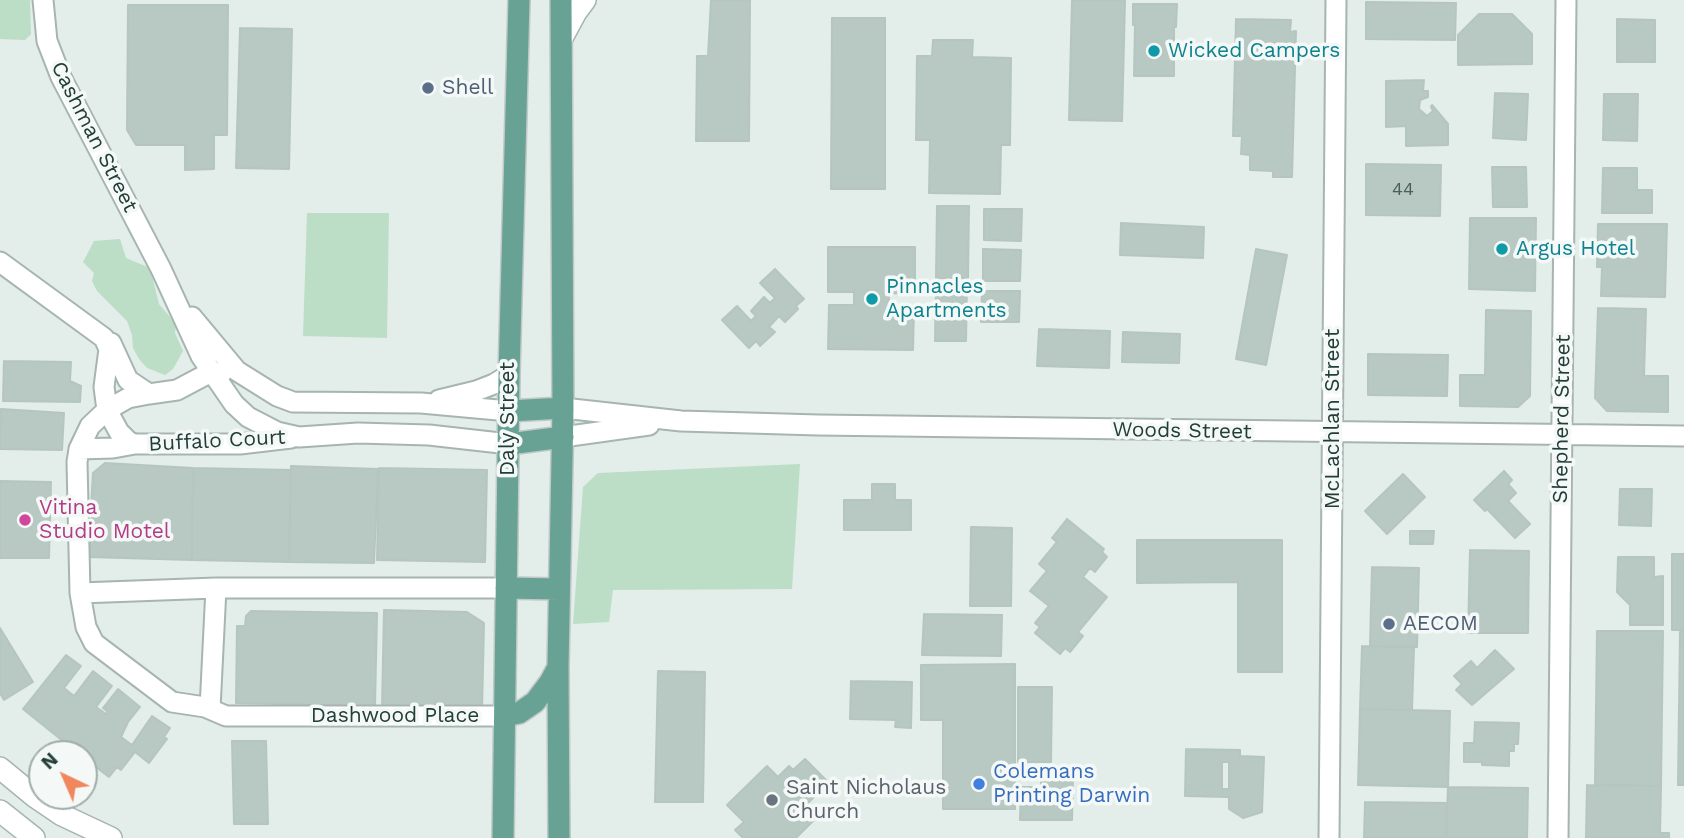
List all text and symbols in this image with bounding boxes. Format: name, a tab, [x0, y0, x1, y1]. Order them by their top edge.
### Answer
place label: Wicked Campers	[1168, 38, 1340, 64]
marker: Wicked Campers	[1146, 43, 1162, 59]
street label: Cashman Street	[45, 57, 143, 217]
place label: Shell	[442, 75, 493, 101]
marker: Shell	[420, 80, 436, 96]
house number: 44	[1392, 179, 1414, 201]
place label: Argus Hotel	[1516, 236, 1635, 262]
marker: Argus Hotel	[1494, 241, 1510, 257]
place label: Pinnacles Apartments	[886, 274, 1006, 324]
marker: Pinnacles Apartments	[864, 291, 880, 307]
street label: McLachlan Street	[1320, 329, 1346, 509]
street label: Shepherd Street	[1548, 334, 1576, 504]
street label: Daly Street	[495, 362, 521, 476]
street label: Woods Street	[1112, 417, 1252, 445]
street label: Buffalo Court	[148, 425, 286, 457]
place label: Vitina Studio Motel	[39, 495, 170, 545]
marker: Vitina Studio Motel	[17, 512, 33, 528]
place label: AECOM	[1403, 611, 1478, 637]
marker: AECOM	[1381, 616, 1397, 632]
street label: Dashwood Place	[311, 703, 479, 729]
north arrow	[28, 740, 98, 810]
text: N	[36, 748, 63, 774]
place label: Colemans Printing Darwin	[993, 759, 1150, 809]
place label: Saint Nicholaus Church	[786, 775, 946, 825]
marker: Colemans Printing Darwin	[971, 776, 987, 792]
marker: Saint Nicholaus Church	[764, 792, 780, 808]

